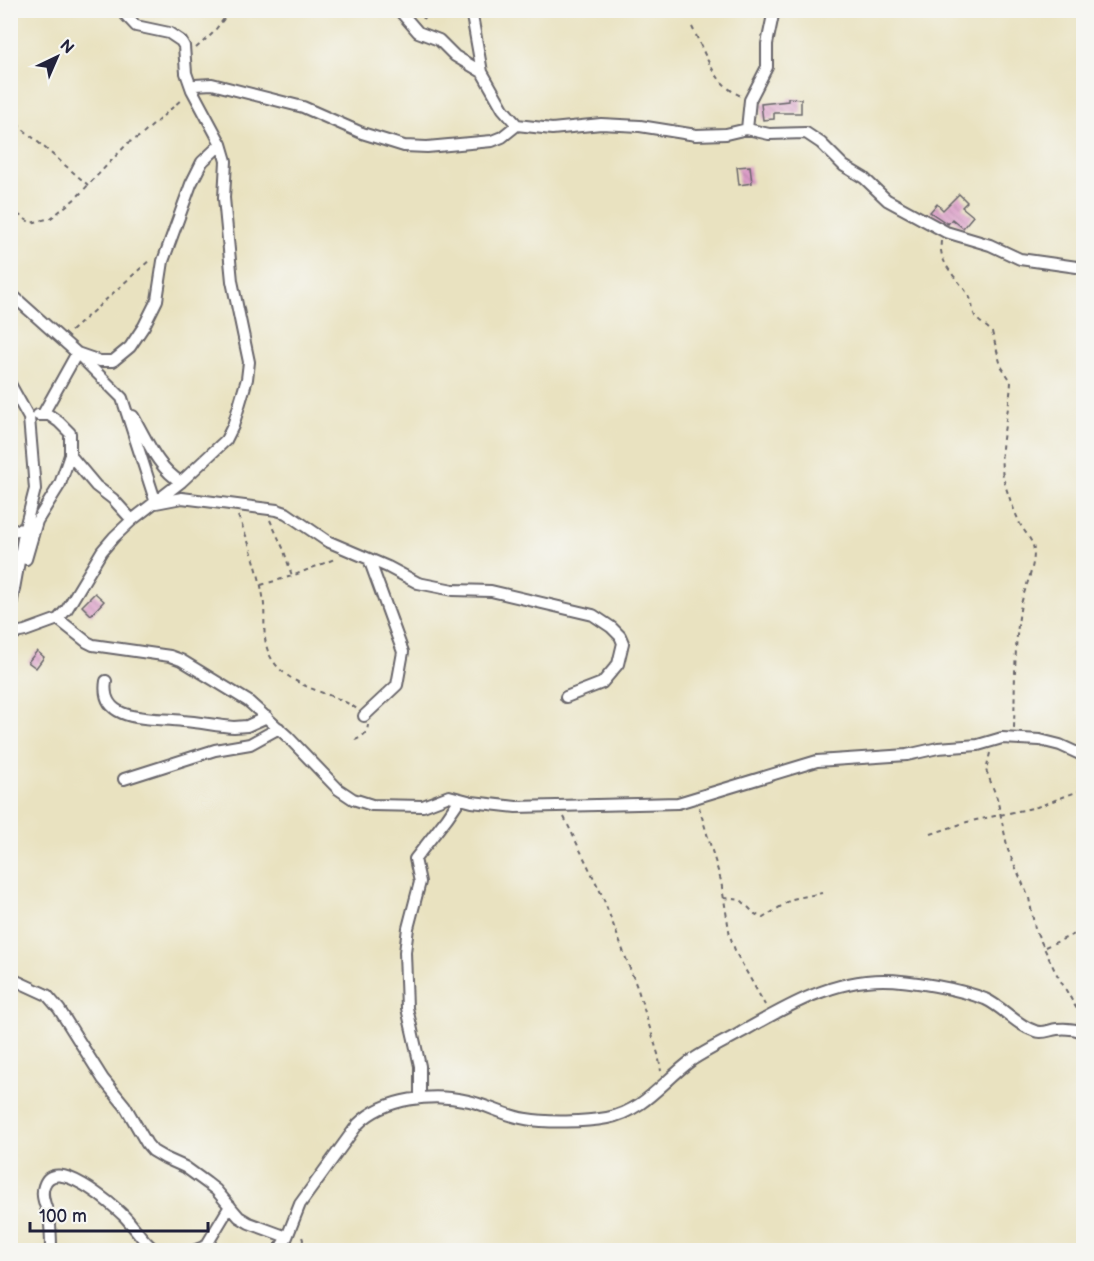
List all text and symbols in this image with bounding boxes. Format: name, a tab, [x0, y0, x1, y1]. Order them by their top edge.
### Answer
north arrow	[27, 27, 87, 87]
text: N	[55, 36, 77, 58]
scale bar	[30, 1195, 208, 1233]
text: 100 m	[39, 1206, 87, 1227]

